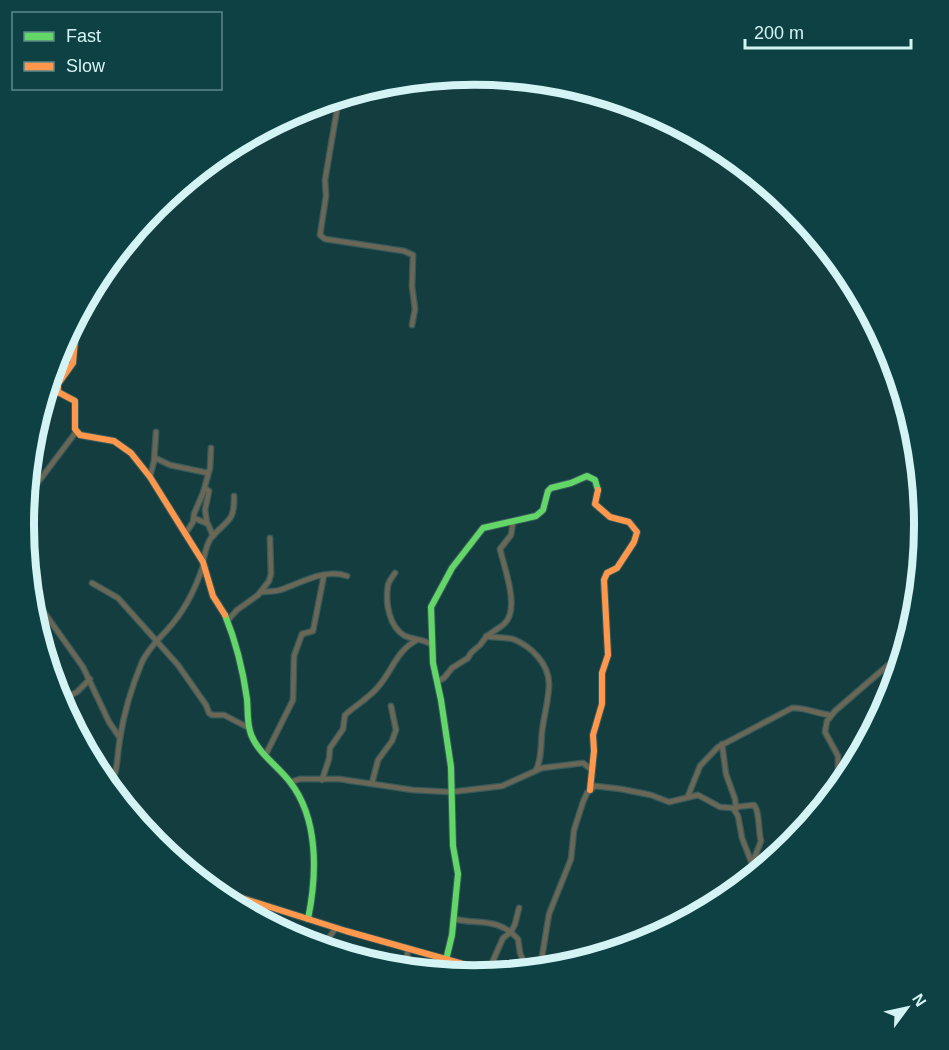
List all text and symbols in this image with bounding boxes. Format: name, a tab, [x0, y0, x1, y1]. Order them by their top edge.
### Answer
legend	[12, 12, 222, 90]
scale bar	[745, 12, 912, 50]
text: 200 m	[754, 23, 804, 43]
text: Fast	[66, 26, 101, 46]
text: Slow	[66, 56, 106, 76]
north arrow	[877, 978, 937, 1038]
text: N	[909, 991, 929, 1010]

